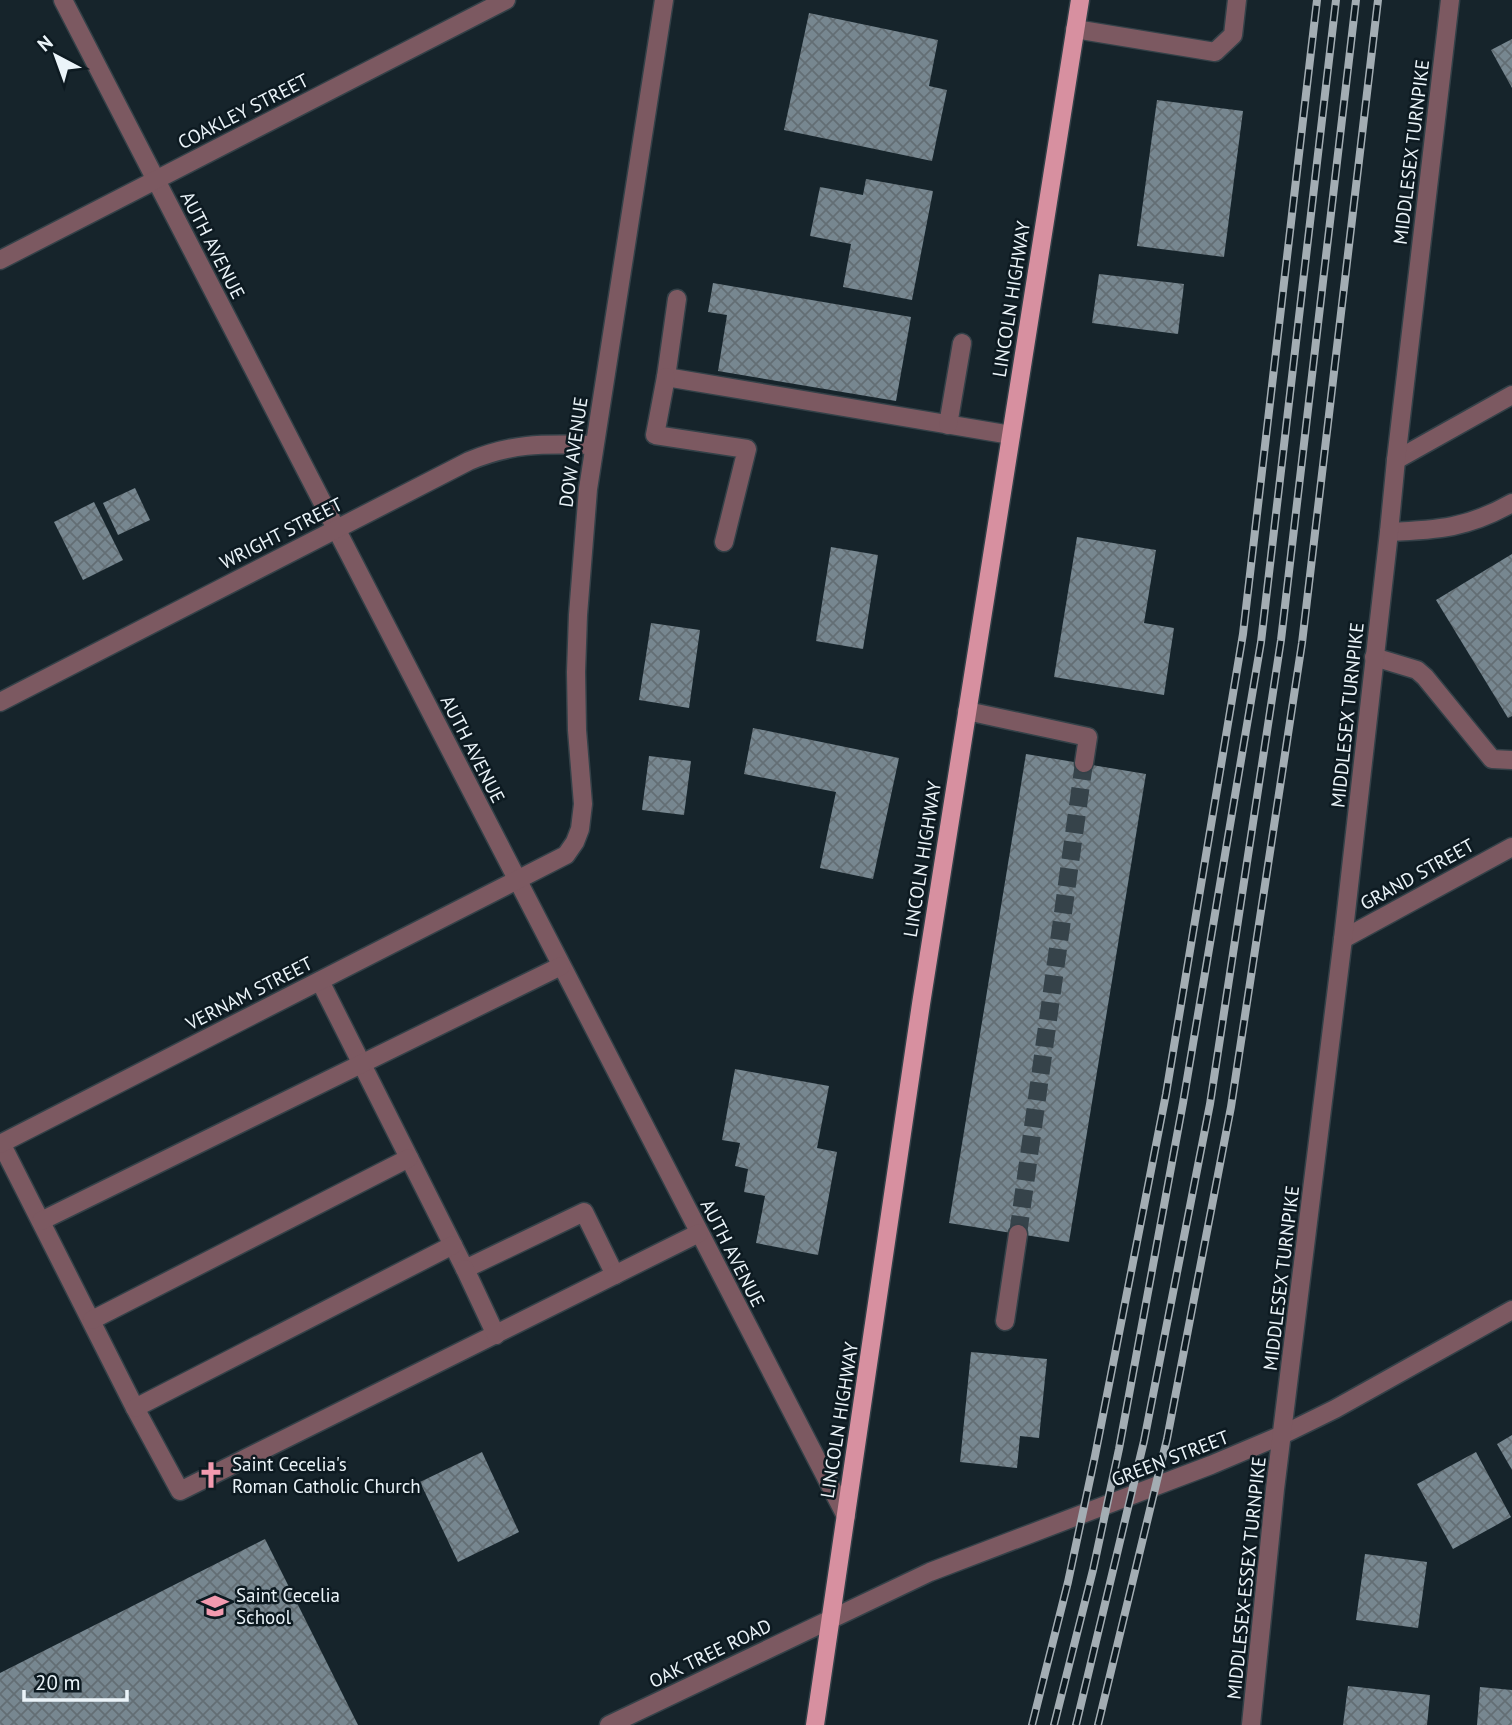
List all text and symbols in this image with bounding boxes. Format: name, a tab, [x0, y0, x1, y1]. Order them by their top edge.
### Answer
north arrow	[21, 21, 91, 91]
text: N	[32, 30, 57, 56]
street label: MIDDLESEX TURNPIKE	[1388, 58, 1434, 246]
street label: COAKLEY STREET	[174, 67, 313, 154]
street label: AUTH AVENUE	[176, 187, 250, 303]
street label: LINCOLN HIGHWAY	[987, 219, 1035, 379]
street label: DOW AVENUE	[553, 395, 593, 509]
street label: WRIGHT STREET	[216, 492, 347, 574]
street label: MIDDLESEX TURNPIKE	[1325, 621, 1369, 809]
street label: AUTH AVENUE	[436, 691, 510, 807]
street label: LINCOLN HIGHWAY	[898, 779, 946, 939]
street label: GRAND STREET	[1356, 833, 1479, 915]
street label: VERNAM STREET	[181, 951, 317, 1036]
street label: MIDDLESEX TURNPIKE	[1258, 1184, 1304, 1372]
street label: AUTH AVENUE	[696, 1195, 770, 1311]
street label: LINCOLN HIGHWAY	[815, 1340, 863, 1500]
street label: GREEN STREET	[1108, 1424, 1233, 1491]
place label: Saint Cecelia's Roman Catholic Church	[232, 1452, 421, 1498]
street label: MIDDLESEX-ESSEX TURNPIKE	[1221, 1455, 1271, 1701]
church icon: Saint Cecelia's Roman Catholic Church	[196, 1460, 226, 1490]
place label: Saint Cecelia School	[236, 1583, 340, 1629]
school or university icon: Saint Cecelia School	[200, 1591, 230, 1621]
street label: OAK TREE ROAD	[645, 1613, 775, 1693]
scale bar	[24, 1658, 128, 1702]
text: 20 m	[35, 1669, 81, 1696]

